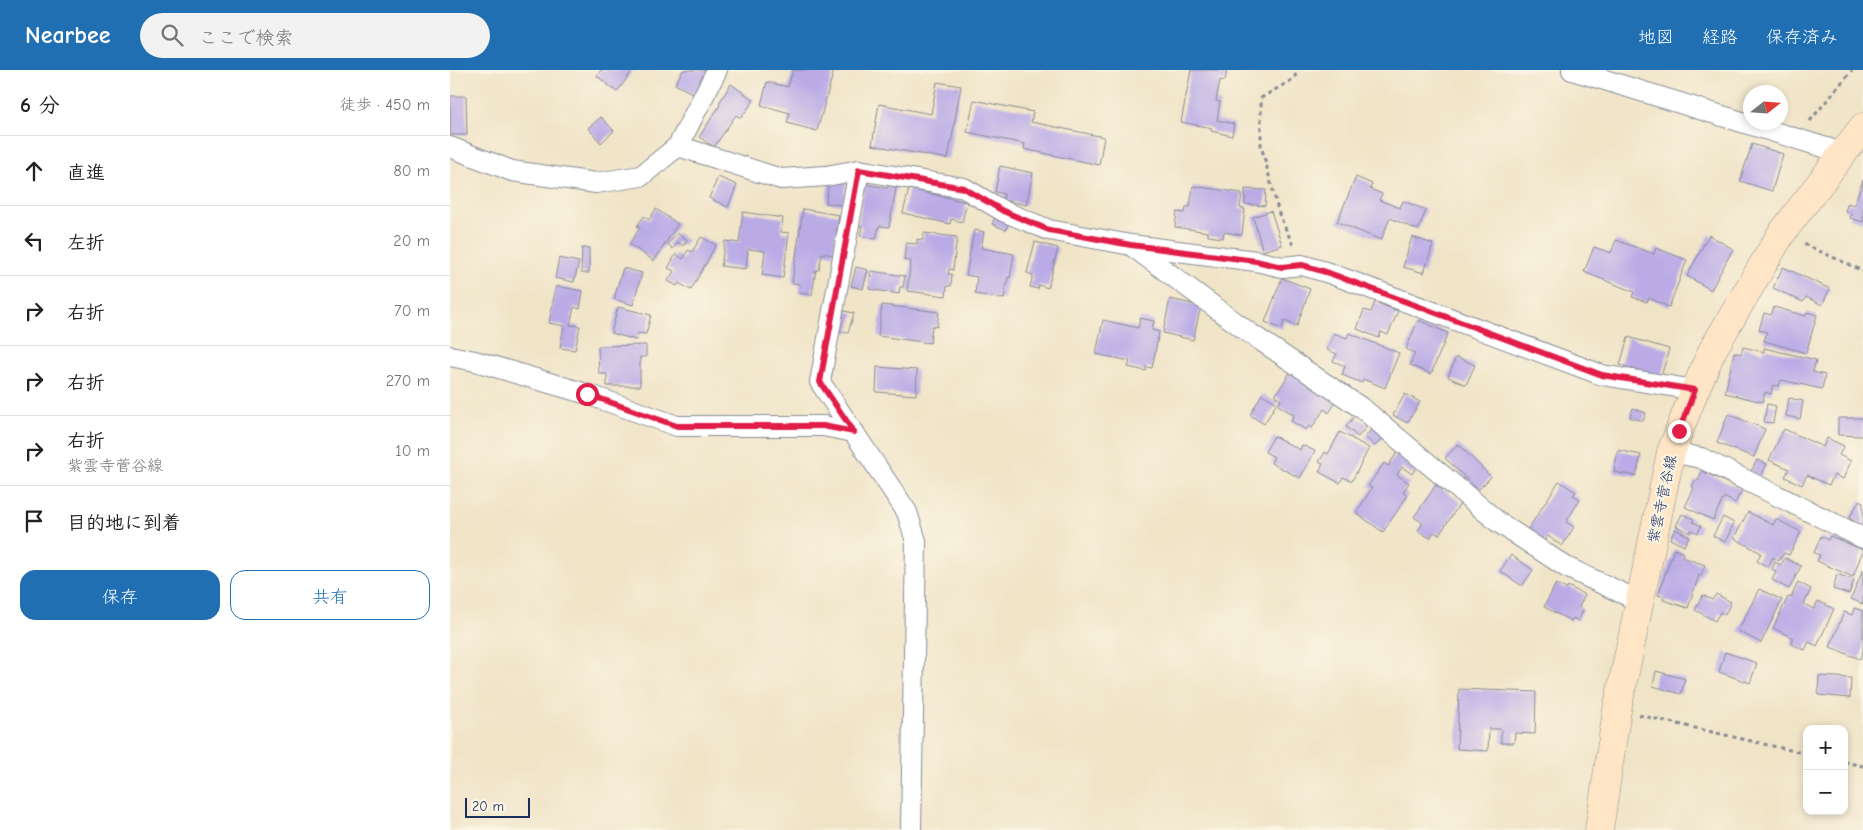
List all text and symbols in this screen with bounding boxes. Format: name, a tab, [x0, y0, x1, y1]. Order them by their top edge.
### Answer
search box	[140, 13, 490, 58]
text: Nearbee	[25, 21, 110, 49]
icon: search	[158, 21, 186, 49]
text: ここで検索	[198, 27, 293, 49]
text: 地図	[1638, 27, 1674, 48]
text: 経路	[1702, 27, 1738, 48]
text: 保存済み	[1766, 27, 1838, 48]
north arrow	[1743, 85, 1788, 130]
text: 6 分	[20, 93, 59, 117]
text: 徒歩 · 450 m	[340, 96, 430, 114]
icon: ahead	[20, 157, 48, 185]
text: 直進	[67, 162, 105, 184]
text: 80 m	[393, 162, 430, 180]
icon: left	[20, 227, 48, 255]
text: 左折	[67, 232, 105, 254]
text: 20 m	[393, 232, 430, 250]
icon: right	[20, 297, 48, 325]
text: 右折	[67, 302, 105, 324]
text: 70 m	[394, 302, 430, 320]
icon: right	[20, 367, 48, 395]
text: 右折	[67, 372, 105, 394]
text: 270 m	[386, 372, 430, 390]
route start	[576, 383, 599, 406]
route end	[1668, 420, 1691, 443]
text: 右折	[67, 430, 105, 452]
icon: right	[20, 437, 48, 465]
text: 10 m	[395, 442, 430, 460]
street label: 紫雲寺菅谷線	[1644, 453, 1680, 545]
text: 紫雲寺菅谷線	[67, 457, 163, 475]
icon: arrive	[20, 507, 48, 535]
text: 目的地に到着	[67, 512, 181, 534]
button: 保存	[20, 570, 220, 620]
button: 共有	[230, 570, 430, 620]
map controls	[1803, 725, 1848, 815]
button: +	[1803, 725, 1848, 770]
button: −	[1803, 770, 1848, 815]
scale bar	[465, 795, 530, 818]
text: 20 m	[472, 798, 504, 815]

